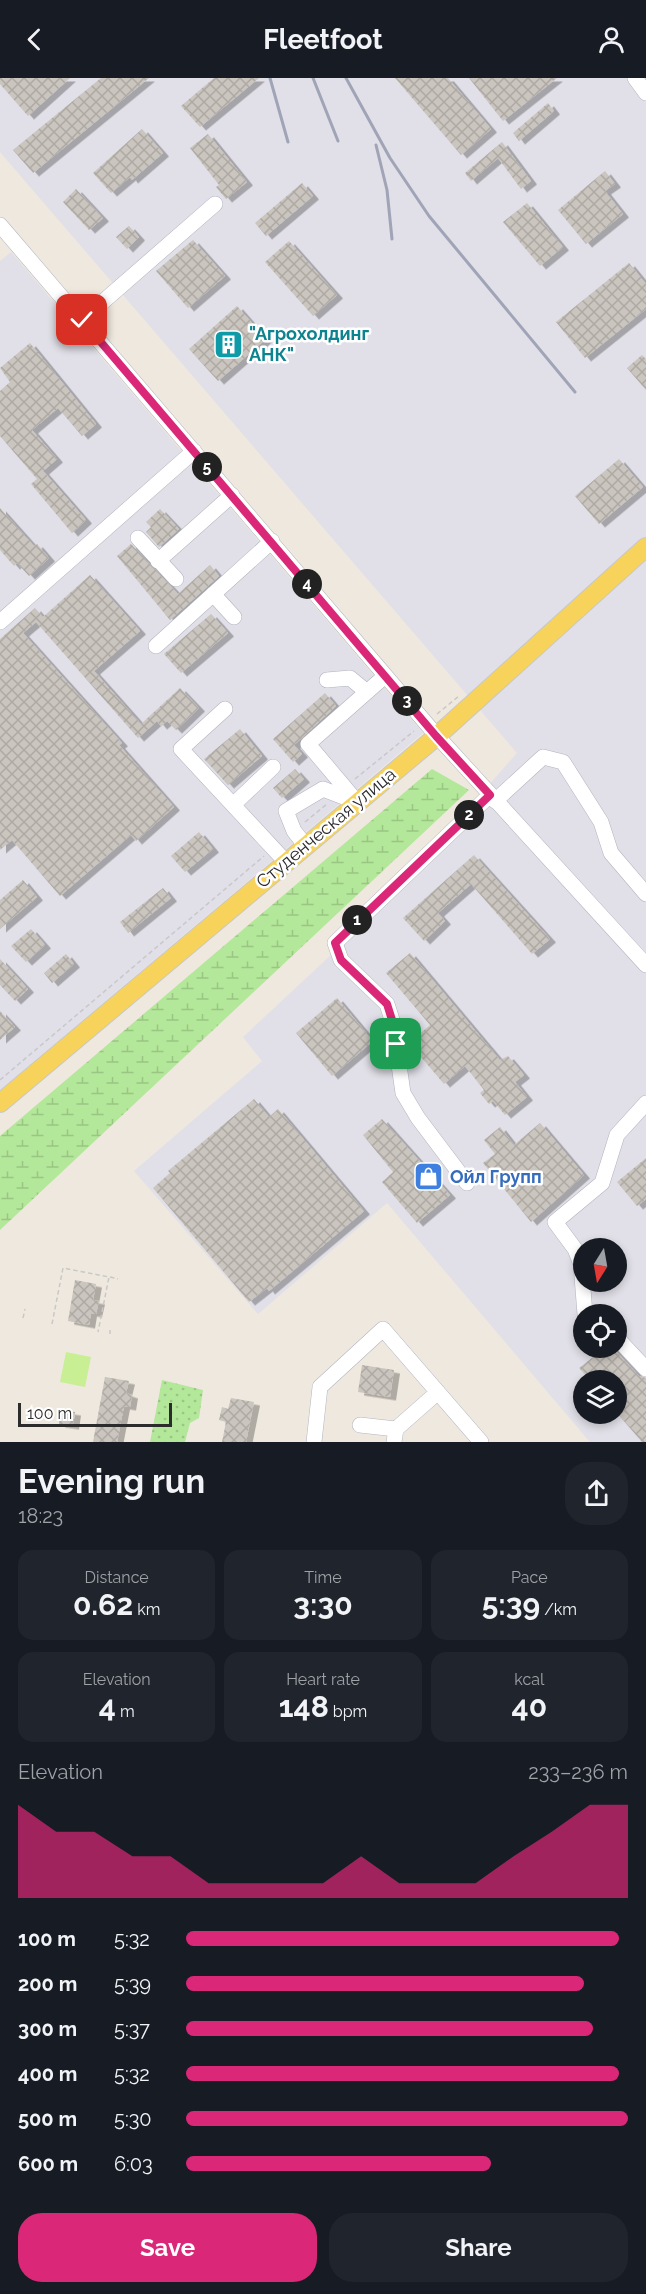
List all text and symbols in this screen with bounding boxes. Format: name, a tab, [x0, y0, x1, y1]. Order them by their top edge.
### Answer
icon: back	[18, 23, 51, 56]
icon: person	[595, 23, 628, 56]
text: Fleetfoot	[263, 24, 383, 55]
pin	[56, 294, 107, 345]
icon: check	[65, 303, 98, 336]
place label: "Агрохолдинг АНК"	[249, 323, 369, 365]
building icon: "Агрохолдинг АНК"	[212, 328, 244, 360]
pin: 5	[192, 452, 222, 482]
text: 5	[203, 457, 211, 476]
pin: 4	[292, 569, 322, 599]
text: 4	[302, 574, 312, 593]
pin: 3	[392, 686, 422, 716]
text: 3	[403, 691, 411, 710]
street label: Студенческая улица	[252, 763, 400, 892]
pin: 2	[454, 800, 484, 830]
text: 2	[464, 805, 474, 824]
pin: 1	[342, 905, 372, 935]
text: 1	[353, 910, 361, 929]
pin	[370, 1018, 421, 1069]
icon: arrive	[379, 1027, 412, 1060]
shop icon: Ойл Групп	[413, 1161, 445, 1193]
place label: Ойл Групп	[450, 1166, 542, 1187]
north arrow	[573, 1238, 627, 1292]
map controls	[573, 1238, 627, 1424]
button: locate	[573, 1304, 627, 1358]
button: layers	[573, 1370, 627, 1424]
scale bar	[18, 1400, 172, 1428]
text: 100 m	[27, 1404, 72, 1423]
text: Evening run	[18, 1462, 205, 1501]
button: share	[565, 1462, 628, 1525]
text: 18:23	[18, 1504, 63, 1528]
text: Distance	[85, 1568, 149, 1587]
text: Time	[304, 1568, 342, 1587]
text: Pace	[511, 1568, 548, 1587]
text: 0.62	[73, 1587, 133, 1622]
text: 3:30	[293, 1587, 353, 1622]
text: 5:39	[482, 1587, 540, 1622]
text: km	[133, 1600, 160, 1619]
text: /km	[540, 1600, 577, 1619]
text: Elevation	[83, 1670, 151, 1689]
text: Heart rate	[286, 1670, 360, 1689]
text: kcal	[514, 1670, 544, 1689]
text: 4	[99, 1689, 116, 1724]
text: 148	[279, 1689, 329, 1724]
text: 40	[512, 1689, 547, 1724]
text: m	[116, 1702, 135, 1721]
text: bpm	[329, 1702, 367, 1721]
text: Elevation	[18, 1760, 103, 1784]
text: 233–236 m	[528, 1760, 628, 1784]
text: 100 m	[18, 1927, 76, 1951]
text: 5:32	[114, 1927, 150, 1951]
text: 200 m	[18, 1972, 77, 1996]
text: 5:39	[114, 1972, 151, 1996]
text: 300 m	[18, 2017, 77, 2041]
text: 5:37	[114, 2017, 150, 2041]
text: 400 m	[18, 2062, 77, 2086]
text: 5:32	[114, 2062, 150, 2086]
text: 500 m	[18, 2107, 77, 2131]
text: 5:30	[114, 2107, 152, 2131]
text: 600 m	[18, 2152, 78, 2176]
text: 6:03	[114, 2152, 153, 2176]
button: Save	[18, 2213, 317, 2282]
button: Share	[329, 2213, 628, 2282]

